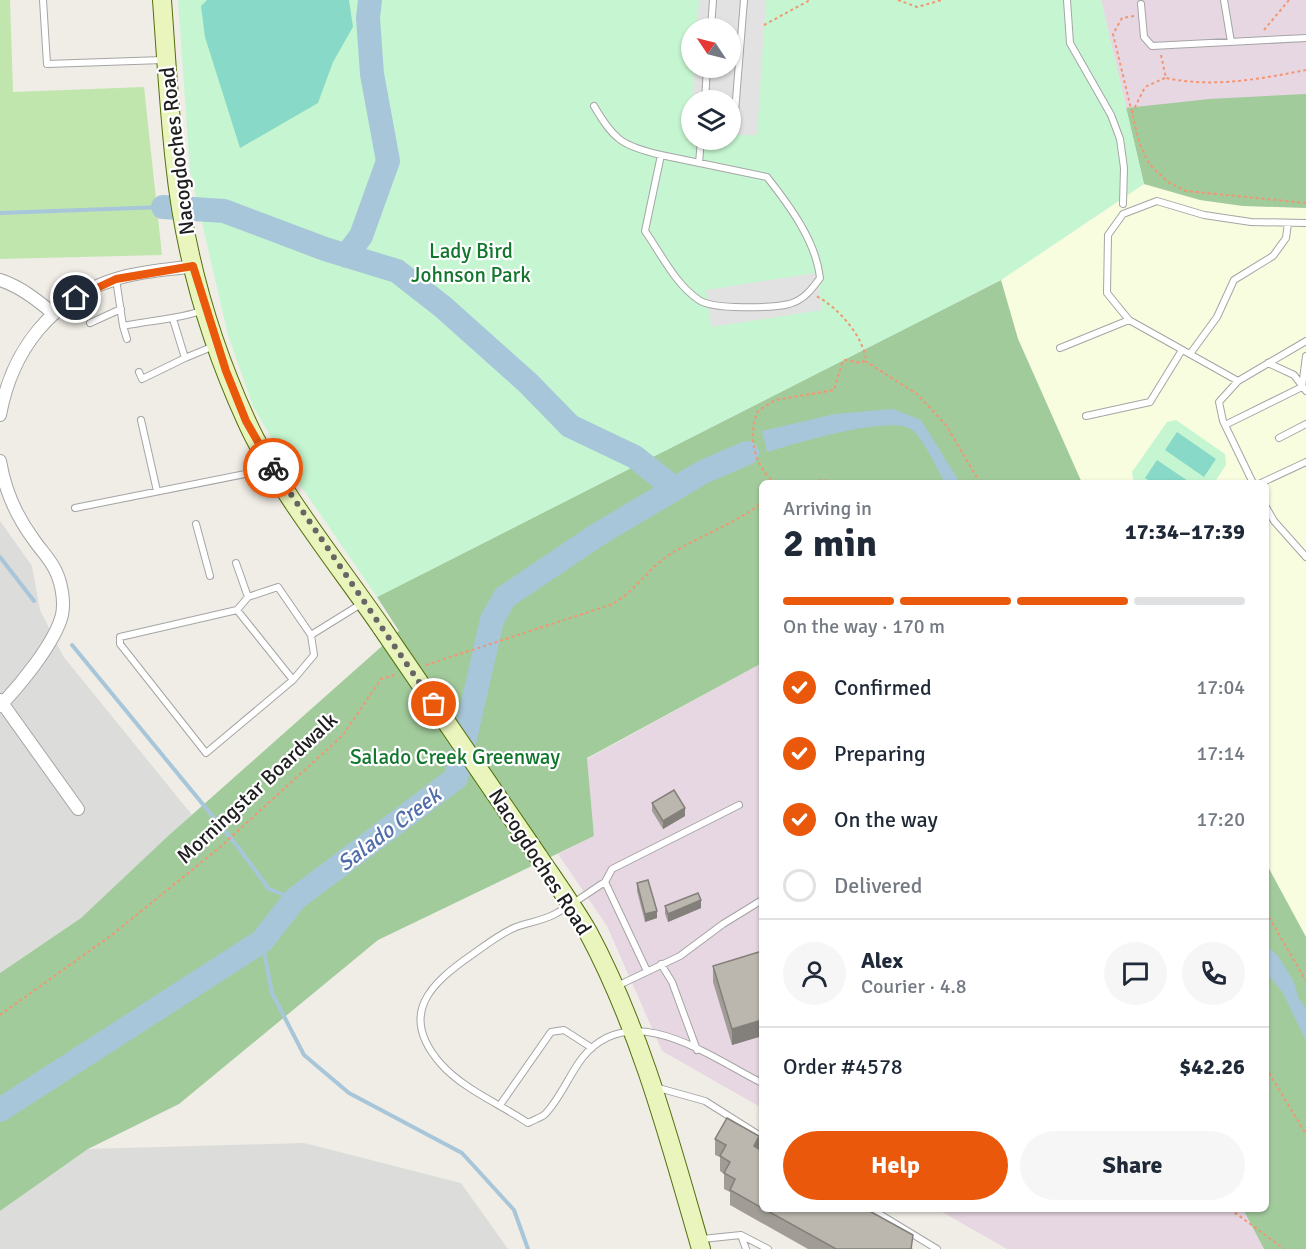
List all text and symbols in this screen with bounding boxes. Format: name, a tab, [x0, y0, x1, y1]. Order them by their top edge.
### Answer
north arrow	[681, 18, 741, 78]
map controls	[681, 18, 741, 150]
street label: Nacogdoches Road	[154, 65, 200, 237]
button: layers	[681, 90, 741, 150]
park label: Lady Bird Johnson Park	[411, 238, 531, 288]
pin	[50, 272, 101, 323]
icon: home	[59, 281, 92, 314]
courier	[243, 438, 303, 498]
icon: bike	[257, 452, 290, 485]
text: Arriving in	[783, 496, 872, 521]
text: 17:34–17:39	[1125, 518, 1245, 545]
text: 2 min	[783, 519, 877, 567]
text: On the way · 170 m	[783, 614, 945, 639]
icon: check	[783, 671, 816, 704]
text: Confirmed	[834, 674, 932, 701]
text: 17:04	[1196, 675, 1245, 700]
pin	[408, 678, 459, 729]
icon: bag	[417, 687, 450, 720]
street label: Morningstar Boardwalk	[171, 707, 343, 869]
icon: check	[783, 737, 816, 770]
text: Preparing	[834, 740, 926, 767]
text: 17:14	[1196, 741, 1245, 766]
park label: Salado Creek Greenway	[350, 744, 560, 770]
water label: Salado Creek	[332, 780, 448, 877]
street label: Nacogdoches Road	[483, 784, 597, 940]
icon: check	[783, 803, 816, 836]
text: On the way	[834, 806, 938, 833]
text: 17:20	[1196, 807, 1245, 832]
text: Delivered	[834, 872, 922, 899]
button: person	[783, 942, 846, 1005]
button: chat	[1104, 942, 1167, 1005]
button: phone	[1182, 942, 1245, 1005]
text: Alex	[861, 947, 903, 974]
text: Courier · 4.8	[861, 974, 967, 999]
text: Order #4578	[783, 1053, 903, 1080]
text: $42.26	[1179, 1053, 1245, 1080]
button: Help	[783, 1131, 1008, 1200]
button: Share	[1020, 1131, 1245, 1200]

